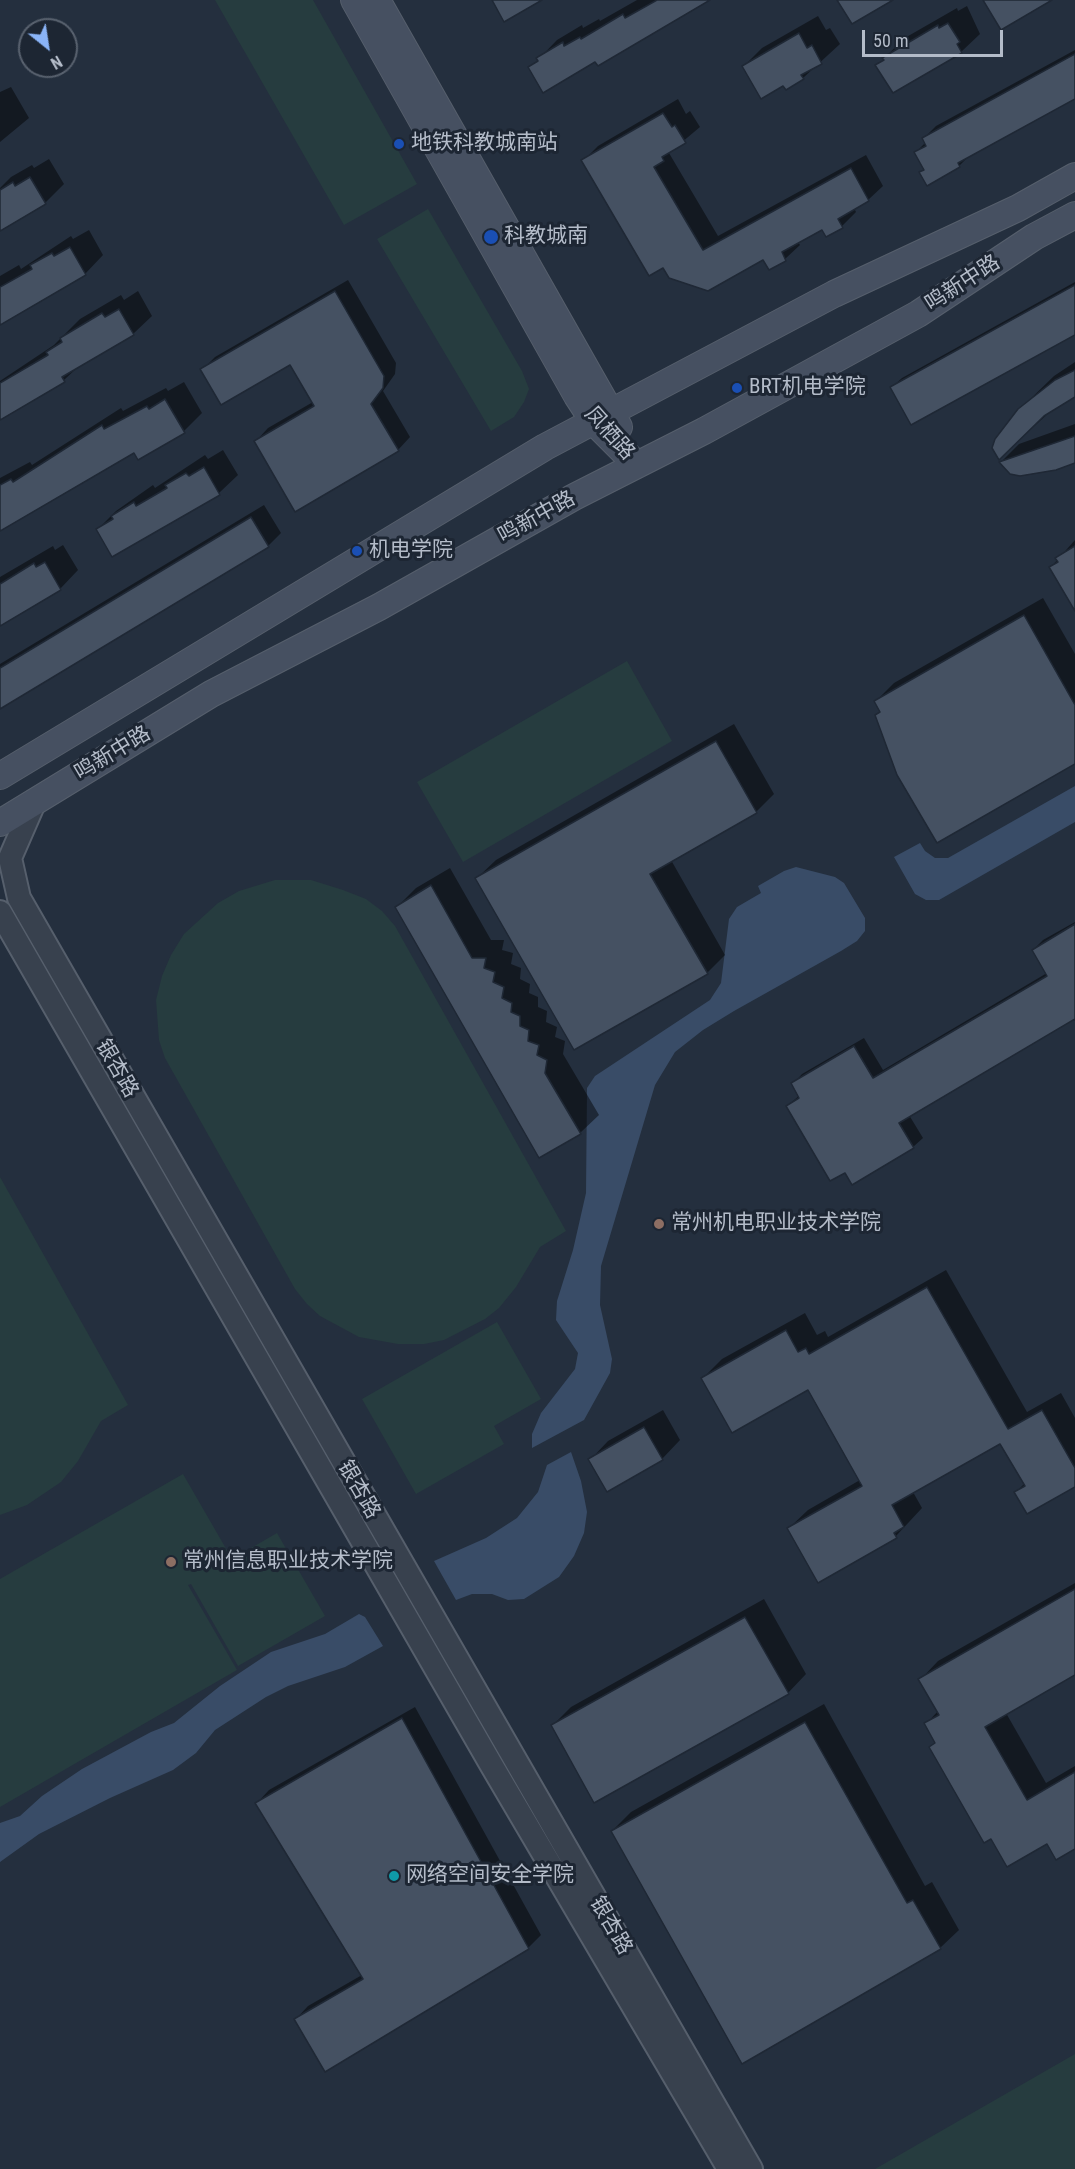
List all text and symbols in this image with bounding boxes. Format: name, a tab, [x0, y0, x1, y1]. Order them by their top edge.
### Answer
north arrow	[18, 18, 78, 78]
scale bar	[865, 18, 1006, 56]
text: 50 m	[873, 30, 908, 51]
text: N	[47, 52, 65, 73]
place label: 地铁科教城南站	[411, 131, 558, 157]
marker: 地铁科教城南站	[392, 137, 406, 151]
place label: 科教城南	[504, 224, 588, 250]
marker: 科教城南	[482, 228, 500, 246]
street label: 鸣新中路	[921, 251, 1005, 317]
place label: BRT机电学院	[749, 375, 866, 401]
marker: BRT机电学院	[730, 381, 744, 395]
street label: 凤栖路	[579, 402, 639, 466]
street label: 鸣新中路	[494, 487, 580, 549]
place label: 机电学院	[369, 538, 453, 564]
marker: 机电学院	[350, 544, 364, 558]
street label: 鸣新中路	[71, 722, 155, 786]
street label: 银杏路	[89, 1035, 143, 1103]
place label: 常州机电职业技术学院	[671, 1211, 881, 1237]
marker: 常州机电职业技术学院	[652, 1217, 666, 1231]
street label: 银杏路	[331, 1456, 385, 1524]
place label: 常州信息职业技术学院	[183, 1549, 393, 1575]
marker: 常州信息职业技术学院	[164, 1555, 178, 1569]
place label: 网络空间安全学院	[406, 1863, 574, 1889]
marker: 网络空间安全学院	[387, 1869, 401, 1883]
street label: 银杏路	[583, 1892, 637, 1960]

